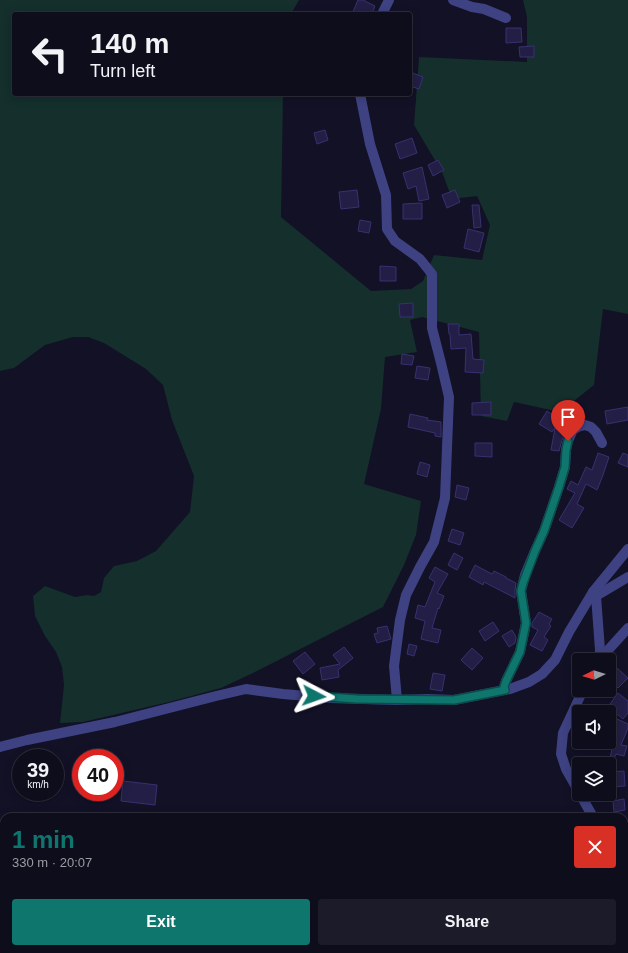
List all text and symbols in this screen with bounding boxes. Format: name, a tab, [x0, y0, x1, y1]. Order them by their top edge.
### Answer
icon: left	[24, 28, 76, 80]
text: 140 m	[90, 28, 169, 59]
text: Turn left	[90, 61, 155, 81]
pin	[551, 400, 585, 441]
icon: arrive	[557, 406, 579, 428]
north arrow	[572, 653, 616, 697]
map controls	[572, 653, 616, 801]
position arrow	[293, 675, 335, 717]
button: sound	[572, 705, 616, 749]
speed limit sign: 40	[72, 749, 124, 801]
button: layers	[572, 757, 616, 801]
text: 39	[27, 759, 49, 781]
text: km/h	[27, 779, 49, 790]
text: 1 min	[12, 826, 75, 853]
button: close	[574, 826, 616, 868]
text: 330 m · 20:07	[12, 855, 92, 870]
button: Exit	[12, 899, 310, 945]
button: Share	[318, 899, 616, 945]

